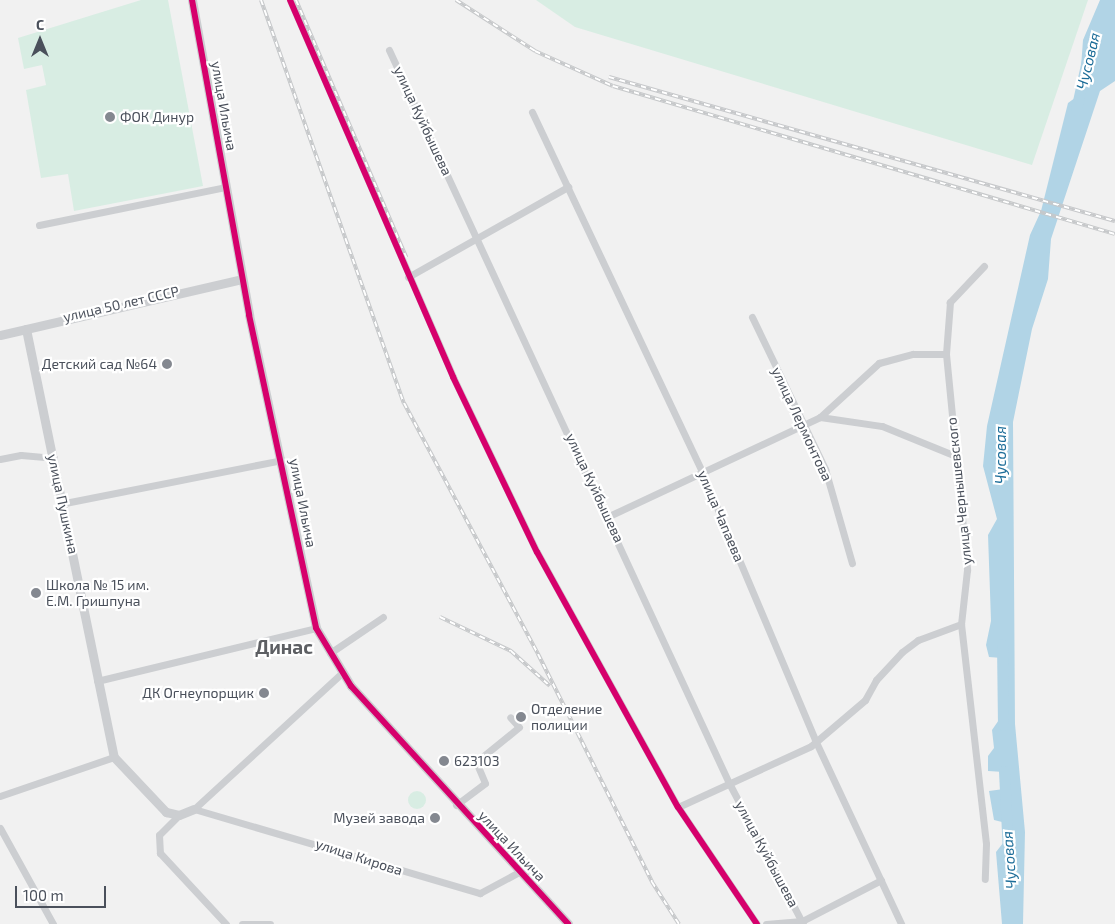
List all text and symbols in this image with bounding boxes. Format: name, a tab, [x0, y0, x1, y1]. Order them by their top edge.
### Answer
north arrow	[15, 15, 65, 65]
text: С	[36, 16, 44, 33]
water label: Чусовая	[1072, 31, 1104, 91]
street label: улица Ильича	[208, 60, 240, 152]
street label: улица Куйбышева	[390, 64, 456, 178]
place label: ФОК Динур	[120, 109, 194, 125]
marker: ФОК Динур	[104, 111, 116, 123]
street label: улица 50 лет СССР	[61, 283, 181, 325]
place label: Детский сад №64	[42, 356, 157, 372]
marker: Детский сад №64	[161, 358, 173, 370]
street label: улица Лермонтова	[768, 364, 836, 484]
street label: улица Чернышевского	[943, 416, 975, 566]
water label: Чусовая	[992, 426, 1010, 484]
street label: улица Куйбышева	[562, 431, 628, 545]
street label: улица Пушкина	[44, 452, 82, 556]
street label: улица Ильича	[286, 457, 320, 549]
street label: улица Чапаева	[694, 468, 748, 564]
place label: Школа № 15 им. Е.М. Гришпуна	[46, 577, 149, 610]
marker: Школа № 15 им. Е.М. Гришпуна	[30, 587, 42, 599]
district label: Динас	[255, 636, 313, 658]
place label: ДК Огнеупорщик	[142, 685, 254, 701]
marker: ДК Огнеупорщик	[258, 687, 270, 699]
place label: Отделение полиции	[531, 701, 602, 734]
marker: Отделение полиции	[515, 711, 527, 723]
place label: 623103	[454, 753, 499, 769]
marker: 623103	[438, 755, 450, 767]
street label: улица Куйбышева	[732, 798, 802, 910]
street label: улица Ильича	[475, 807, 549, 885]
place label: Музей завода	[333, 810, 425, 826]
marker: Музей завода	[429, 812, 441, 824]
water label: Чусовая	[998, 830, 1020, 890]
street label: улица Кирова	[313, 835, 405, 879]
scale bar	[18, 876, 109, 908]
text: 100 m	[23, 886, 64, 904]

